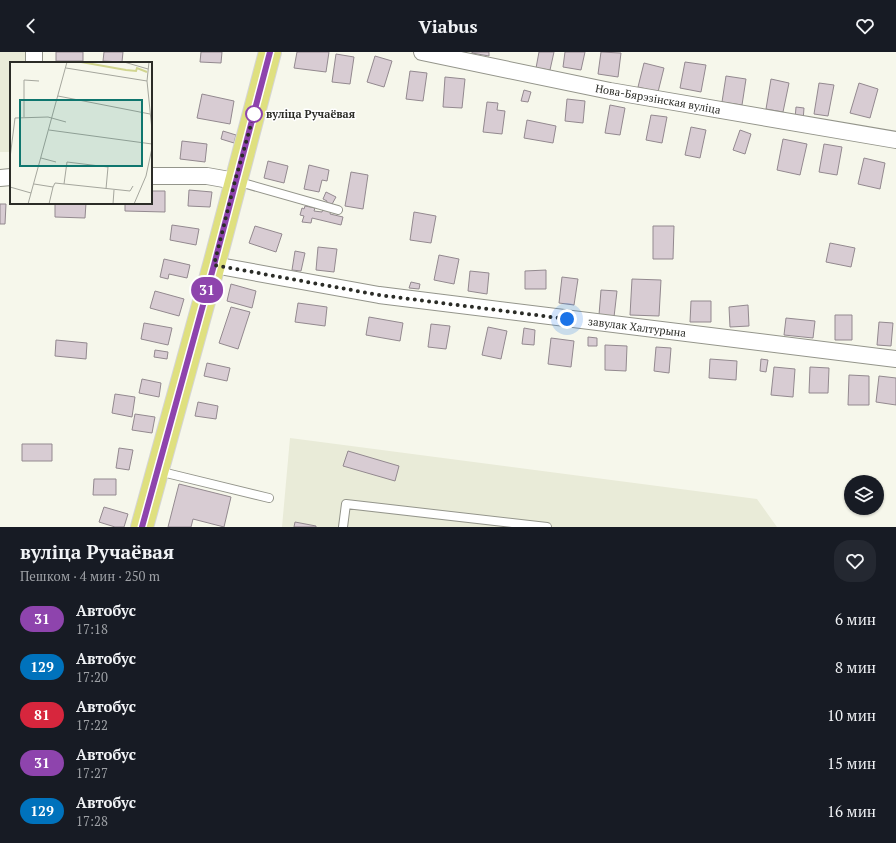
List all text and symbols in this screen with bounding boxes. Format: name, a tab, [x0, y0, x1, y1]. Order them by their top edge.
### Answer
text: Viabus	[418, 14, 478, 38]
icon: back	[20, 15, 42, 37]
icon: heart	[854, 15, 876, 37]
inset map	[10, 62, 152, 204]
street label: Нова-Бярэзінская вуліца	[594, 81, 722, 117]
marker: вуліца Ручаёвая	[245, 105, 263, 123]
place label: вуліца Ручаёвая	[266, 107, 356, 121]
line badge: 31	[189, 277, 225, 303]
text: 31	[199, 280, 215, 299]
your location	[557, 309, 577, 329]
street label: завулак Халтурына	[587, 314, 687, 340]
map controls	[844, 475, 884, 515]
button: layers	[844, 475, 884, 515]
text: вуліца Ручаёвая	[20, 539, 174, 564]
button: heart	[834, 540, 876, 582]
text: Пешком · 4 мин · 250 m	[20, 567, 160, 585]
text: Автобус	[76, 600, 136, 620]
text: 31	[34, 609, 50, 628]
text: 6 мин	[835, 609, 876, 629]
text: 17:18	[76, 620, 108, 638]
text: Автобус	[76, 648, 136, 668]
text: 129	[30, 657, 54, 676]
text: 8 мин	[835, 657, 876, 677]
text: 17:20	[76, 668, 108, 686]
text: Автобус	[76, 696, 136, 716]
text: 81	[34, 705, 50, 724]
text: 10 мин	[827, 705, 876, 725]
text: 17:22	[76, 716, 108, 734]
text: Автобус	[76, 744, 136, 764]
text: 31	[34, 753, 50, 772]
text: 15 мин	[827, 753, 876, 773]
text: 17:27	[76, 764, 108, 782]
text: Автобус	[76, 792, 136, 812]
text: 129	[30, 801, 54, 820]
text: 16 мин	[827, 801, 876, 821]
text: 17:28	[76, 812, 108, 830]

